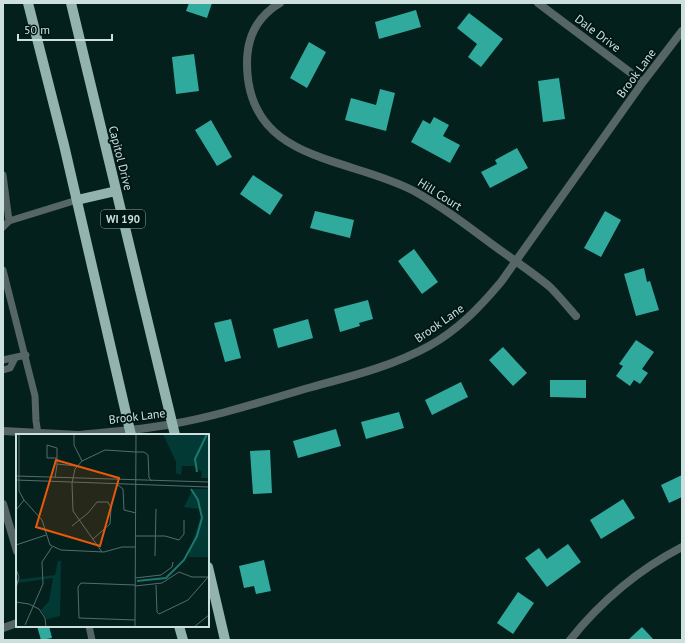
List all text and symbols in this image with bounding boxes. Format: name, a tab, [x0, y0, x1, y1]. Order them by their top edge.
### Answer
street label: Dale Drive	[572, 11, 624, 55]
scale bar	[18, 16, 112, 42]
text: 50 m	[24, 22, 50, 37]
street label: Brook Lane	[613, 45, 659, 101]
street label: Capitol Drive	[106, 124, 136, 192]
street label: Hill Court	[415, 175, 465, 213]
road number: WI 190	[101, 210, 145, 228]
street label: Brook Lane	[411, 300, 467, 346]
street label: Brook Lane	[108, 405, 166, 427]
inset map	[16, 434, 209, 627]

